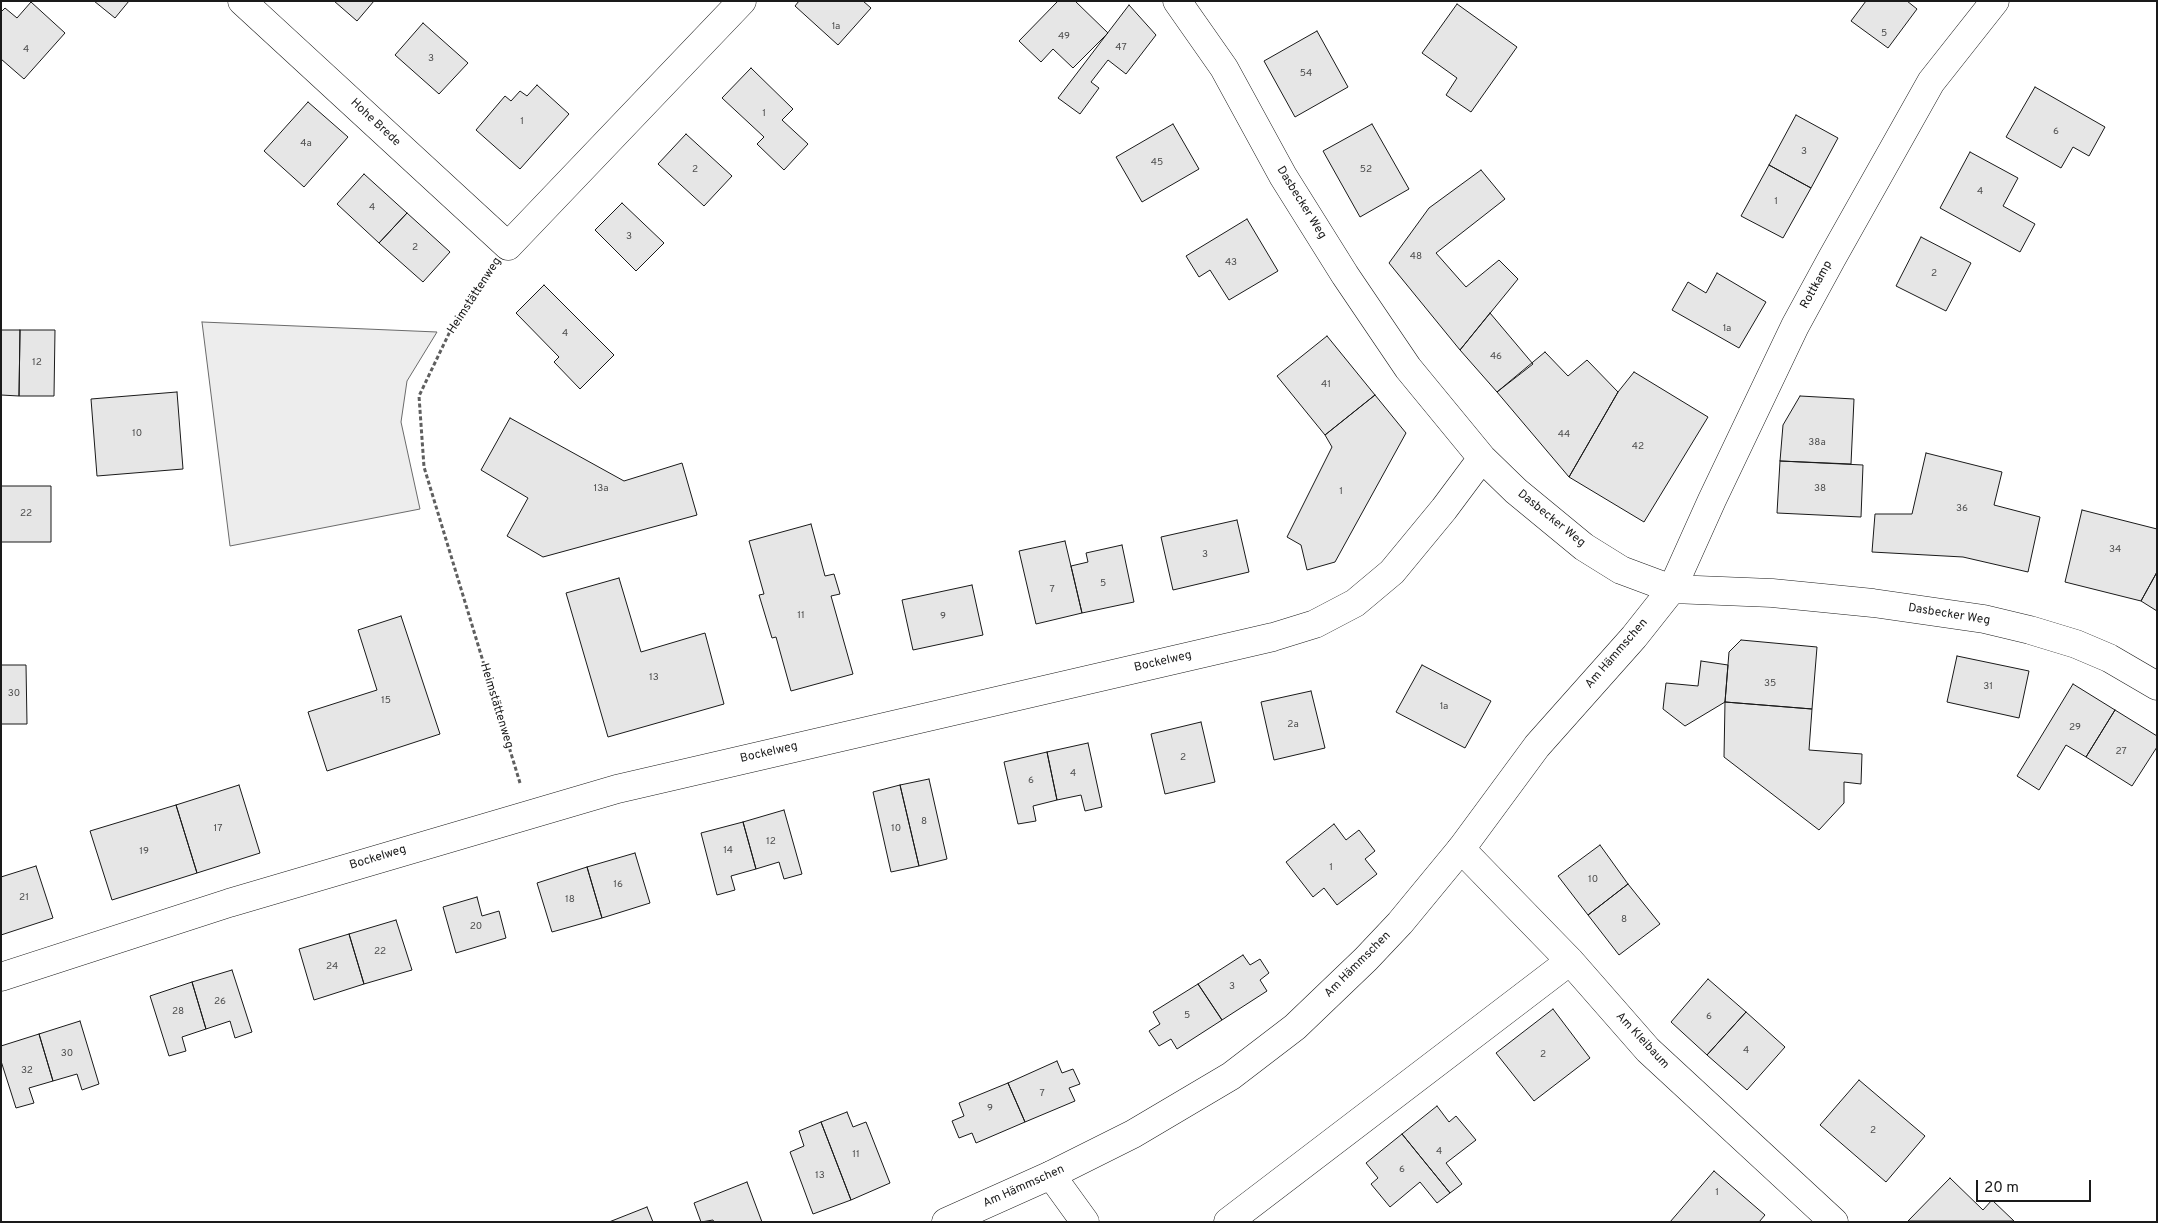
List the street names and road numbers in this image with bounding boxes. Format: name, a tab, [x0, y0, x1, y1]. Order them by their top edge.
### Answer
street label: Hohe Brede	[347, 96, 403, 150]
street label: Dasbecker Weg	[1273, 164, 1329, 242]
street label: Heimstättenweg	[445, 255, 505, 337]
street label: Rottkamp	[1798, 259, 1836, 311]
street label: Dasbecker Weg	[1514, 487, 1588, 551]
street label: Dasbecker Weg	[1907, 601, 1991, 629]
street label: Am Hämmschen	[1583, 616, 1651, 692]
street label: Bockelweg	[1133, 648, 1193, 676]
street label: Heimstättenweg	[476, 662, 516, 750]
street label: Bockelweg	[739, 739, 799, 767]
street label: Bockelweg	[348, 843, 408, 873]
street label: Am Hämmschen	[1322, 929, 1394, 1001]
street label: Am Kleibaum	[1612, 1010, 1672, 1072]
street label: Am Hämmschen	[981, 1163, 1067, 1211]

